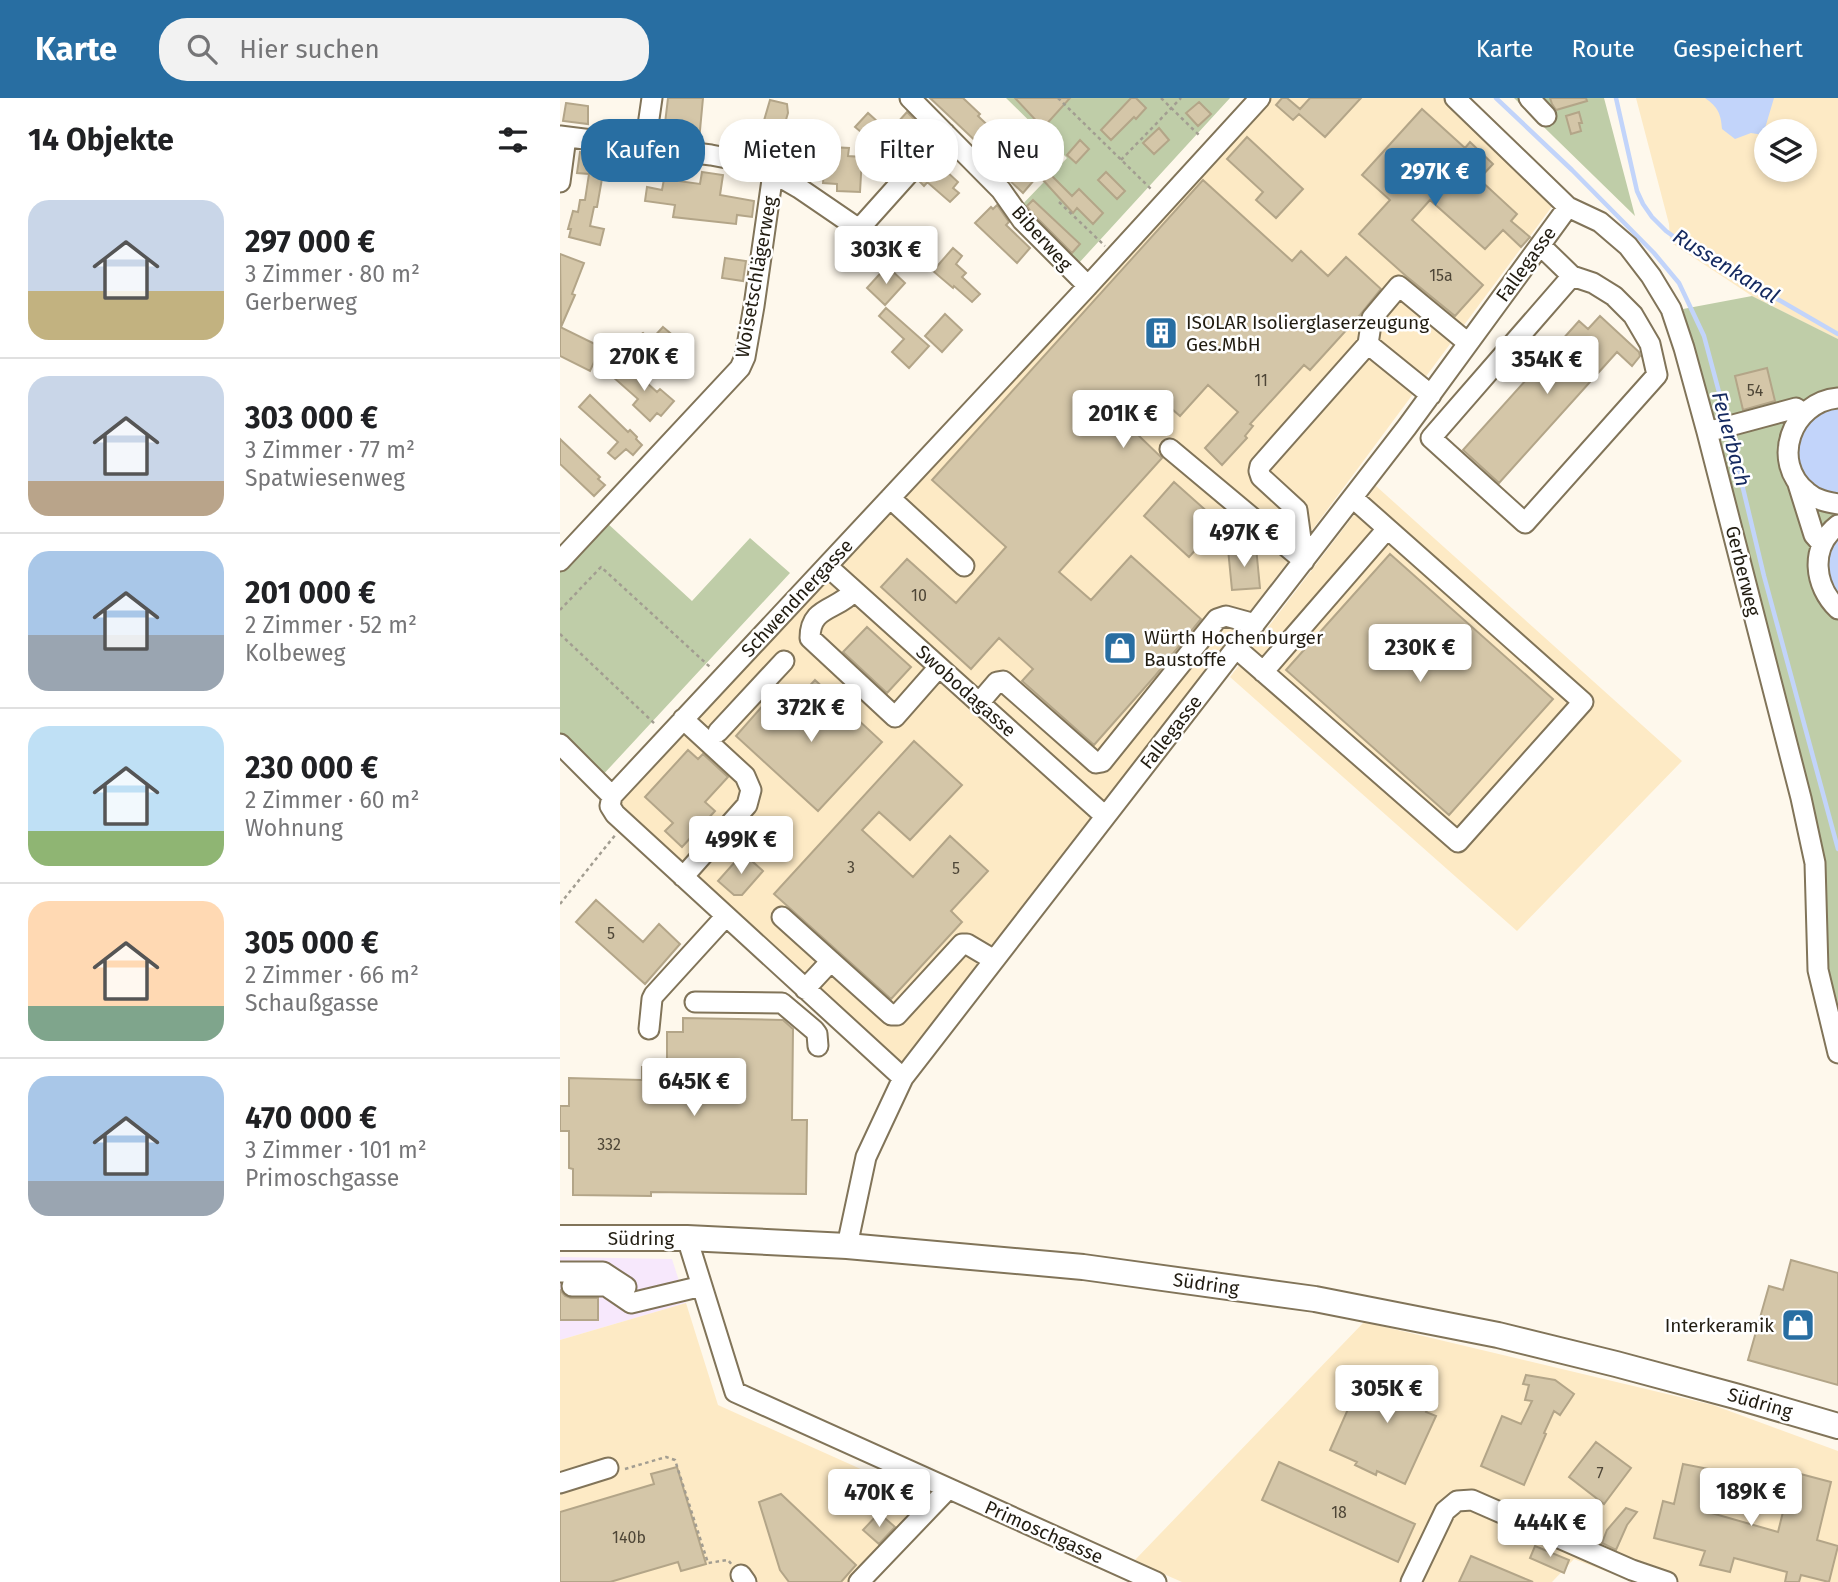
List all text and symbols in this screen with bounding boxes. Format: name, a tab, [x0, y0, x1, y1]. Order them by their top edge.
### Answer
search box	[159, 18, 649, 81]
text: Karte	[35, 29, 117, 69]
icon: search	[183, 30, 221, 68]
text: Hier suchen	[239, 34, 380, 65]
text: Karte	[1476, 35, 1533, 63]
text: Route	[1571, 35, 1635, 63]
text: Gespeichert	[1673, 35, 1803, 63]
chip: Kaufen	[581, 119, 705, 182]
chip: Mieten	[719, 119, 841, 182]
chip: Filter	[855, 119, 958, 182]
chip: Neu	[972, 119, 1064, 182]
map controls	[1754, 119, 1817, 182]
button: layers	[1754, 119, 1817, 182]
icon: filters	[494, 121, 532, 159]
text: 14 Objekte	[28, 122, 174, 158]
pin: 297K €	[1378, 148, 1492, 208]
text: 297K €	[1401, 157, 1469, 185]
street label: Woisetschlägerweg	[730, 194, 782, 360]
street label: Biberweg	[1007, 201, 1077, 275]
street label: Fallegasse	[1491, 222, 1561, 306]
water label: Russenkanal	[1668, 223, 1784, 309]
text: 297 000 €	[245, 224, 375, 260]
pin: 303K €	[829, 226, 943, 286]
icon: home	[84, 228, 168, 312]
text: 303K €	[851, 235, 921, 263]
text: 3 Zimmer · 80 m²	[245, 260, 420, 288]
house number: 15a	[1429, 266, 1453, 285]
text: Gerberweg	[245, 288, 357, 316]
place label: ISOLAR Isolierglaserzeugung Ges.MbH	[1186, 311, 1429, 356]
building icon: ISOLAR Isolierglaserzeugung Ges.MbH	[1142, 314, 1180, 352]
pin: 270K €	[587, 334, 701, 393]
pin: 354K €	[1490, 336, 1604, 396]
text: 270K €	[609, 342, 679, 370]
text: 354K €	[1512, 345, 1582, 373]
house number: 11	[1254, 371, 1268, 390]
house number: 54	[1747, 381, 1764, 400]
water label: Feuerbach	[1706, 389, 1756, 489]
pin: 201K €	[1066, 390, 1180, 450]
text: 201K €	[1088, 399, 1158, 427]
text: 303 000 €	[245, 400, 378, 436]
icon: home	[84, 404, 168, 488]
text: 3 Zimmer · 77 m²	[245, 436, 415, 464]
text: Spatwiesenweg	[245, 464, 405, 492]
pin: 497K €	[1187, 510, 1301, 569]
text: 497K €	[1209, 518, 1279, 546]
street label: Gerberweg	[1721, 523, 1765, 619]
street label: Schwendnergasse	[736, 534, 858, 662]
text: 201 000 €	[245, 575, 376, 611]
icon: home	[84, 579, 168, 663]
house number: 10	[911, 586, 927, 605]
text: 2 Zimmer · 52 m²	[245, 611, 417, 639]
pin: 230K €	[1363, 624, 1477, 684]
place label: Würth Hochenburger Baustoffe	[1144, 626, 1324, 671]
shop icon: Würth Hochenburger Baustoffe	[1101, 629, 1139, 667]
text: 230K €	[1385, 633, 1455, 661]
text: Kolbeweg	[245, 639, 346, 667]
street label: Swobodagasse	[911, 640, 1021, 742]
pin: 372K €	[754, 684, 868, 744]
street label: Fallegasse	[1135, 691, 1207, 773]
text: 372K €	[777, 693, 845, 721]
text: 230 000 €	[245, 750, 378, 786]
icon: home	[84, 754, 168, 838]
text: 2 Zimmer · 60 m²	[245, 786, 420, 814]
text: Wohnung	[245, 814, 343, 842]
pin: 499K €	[684, 816, 798, 876]
text: 499K €	[705, 825, 777, 853]
house number: 3	[847, 858, 855, 877]
house number: 5	[952, 859, 960, 878]
house number: 5	[607, 924, 615, 943]
text: 305 000 €	[245, 925, 379, 961]
icon: home	[84, 929, 168, 1013]
text: 2 Zimmer · 66 m²	[245, 961, 419, 989]
text: Schaußgasse	[245, 989, 379, 1017]
pin: 645K €	[637, 1058, 751, 1118]
text: 645K €	[658, 1067, 730, 1095]
text: 470 000 €	[245, 1100, 377, 1136]
icon: home	[84, 1104, 168, 1188]
house number: 332	[597, 1135, 621, 1154]
text: 3 Zimmer · 101 m²	[245, 1136, 427, 1164]
text: Primoschgasse	[245, 1164, 399, 1192]
street label: Südring	[608, 1227, 674, 1250]
street label: Südring	[1171, 1268, 1241, 1300]
shop icon: Interkeramik	[1779, 1306, 1817, 1344]
place label: Interkeramik	[1665, 1314, 1774, 1337]
pin: 305K €	[1330, 1366, 1444, 1425]
text: 305K €	[1351, 1374, 1423, 1402]
street label: Südring	[1725, 1383, 1795, 1423]
house number: 7	[1596, 1464, 1604, 1483]
pin: 189K €	[1694, 1468, 1808, 1528]
pin: 470K €	[822, 1470, 936, 1529]
text: 189K €	[1716, 1477, 1786, 1505]
text: 470K €	[844, 1478, 914, 1506]
street label: Primoschgasse	[981, 1496, 1107, 1568]
pin: 444K €	[1493, 1500, 1607, 1559]
house number: 18	[1331, 1503, 1347, 1522]
text: 444K €	[1514, 1508, 1586, 1536]
house number: 140b	[612, 1528, 646, 1547]

